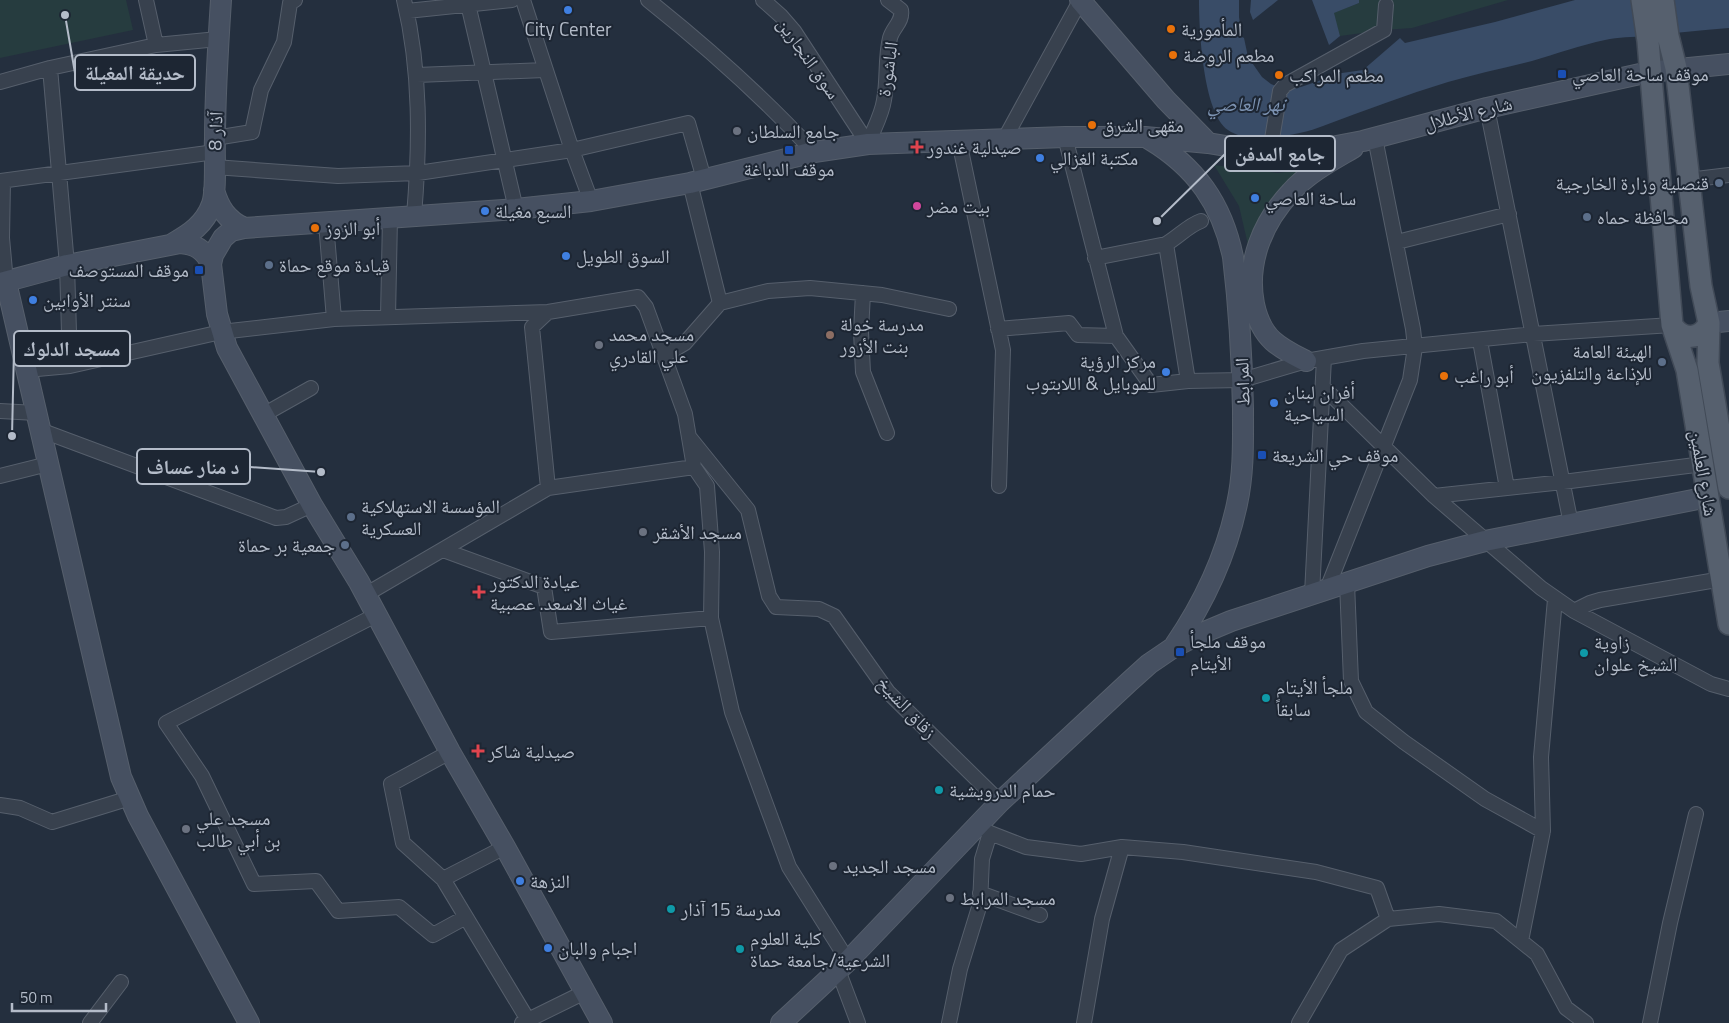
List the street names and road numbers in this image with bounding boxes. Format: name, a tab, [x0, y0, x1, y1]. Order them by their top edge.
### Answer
street label: سوق النجارين	[770, 11, 848, 105]
street label: الباشورة	[868, 39, 905, 98]
street label: شارع الأطلال	[1421, 88, 1515, 137]
street label: 8 آذار	[199, 110, 230, 151]
street label: المرابط	[1226, 357, 1257, 407]
street label: شارع العلمين	[1683, 427, 1726, 518]
street label: زقاق الشيخ	[870, 669, 944, 745]

